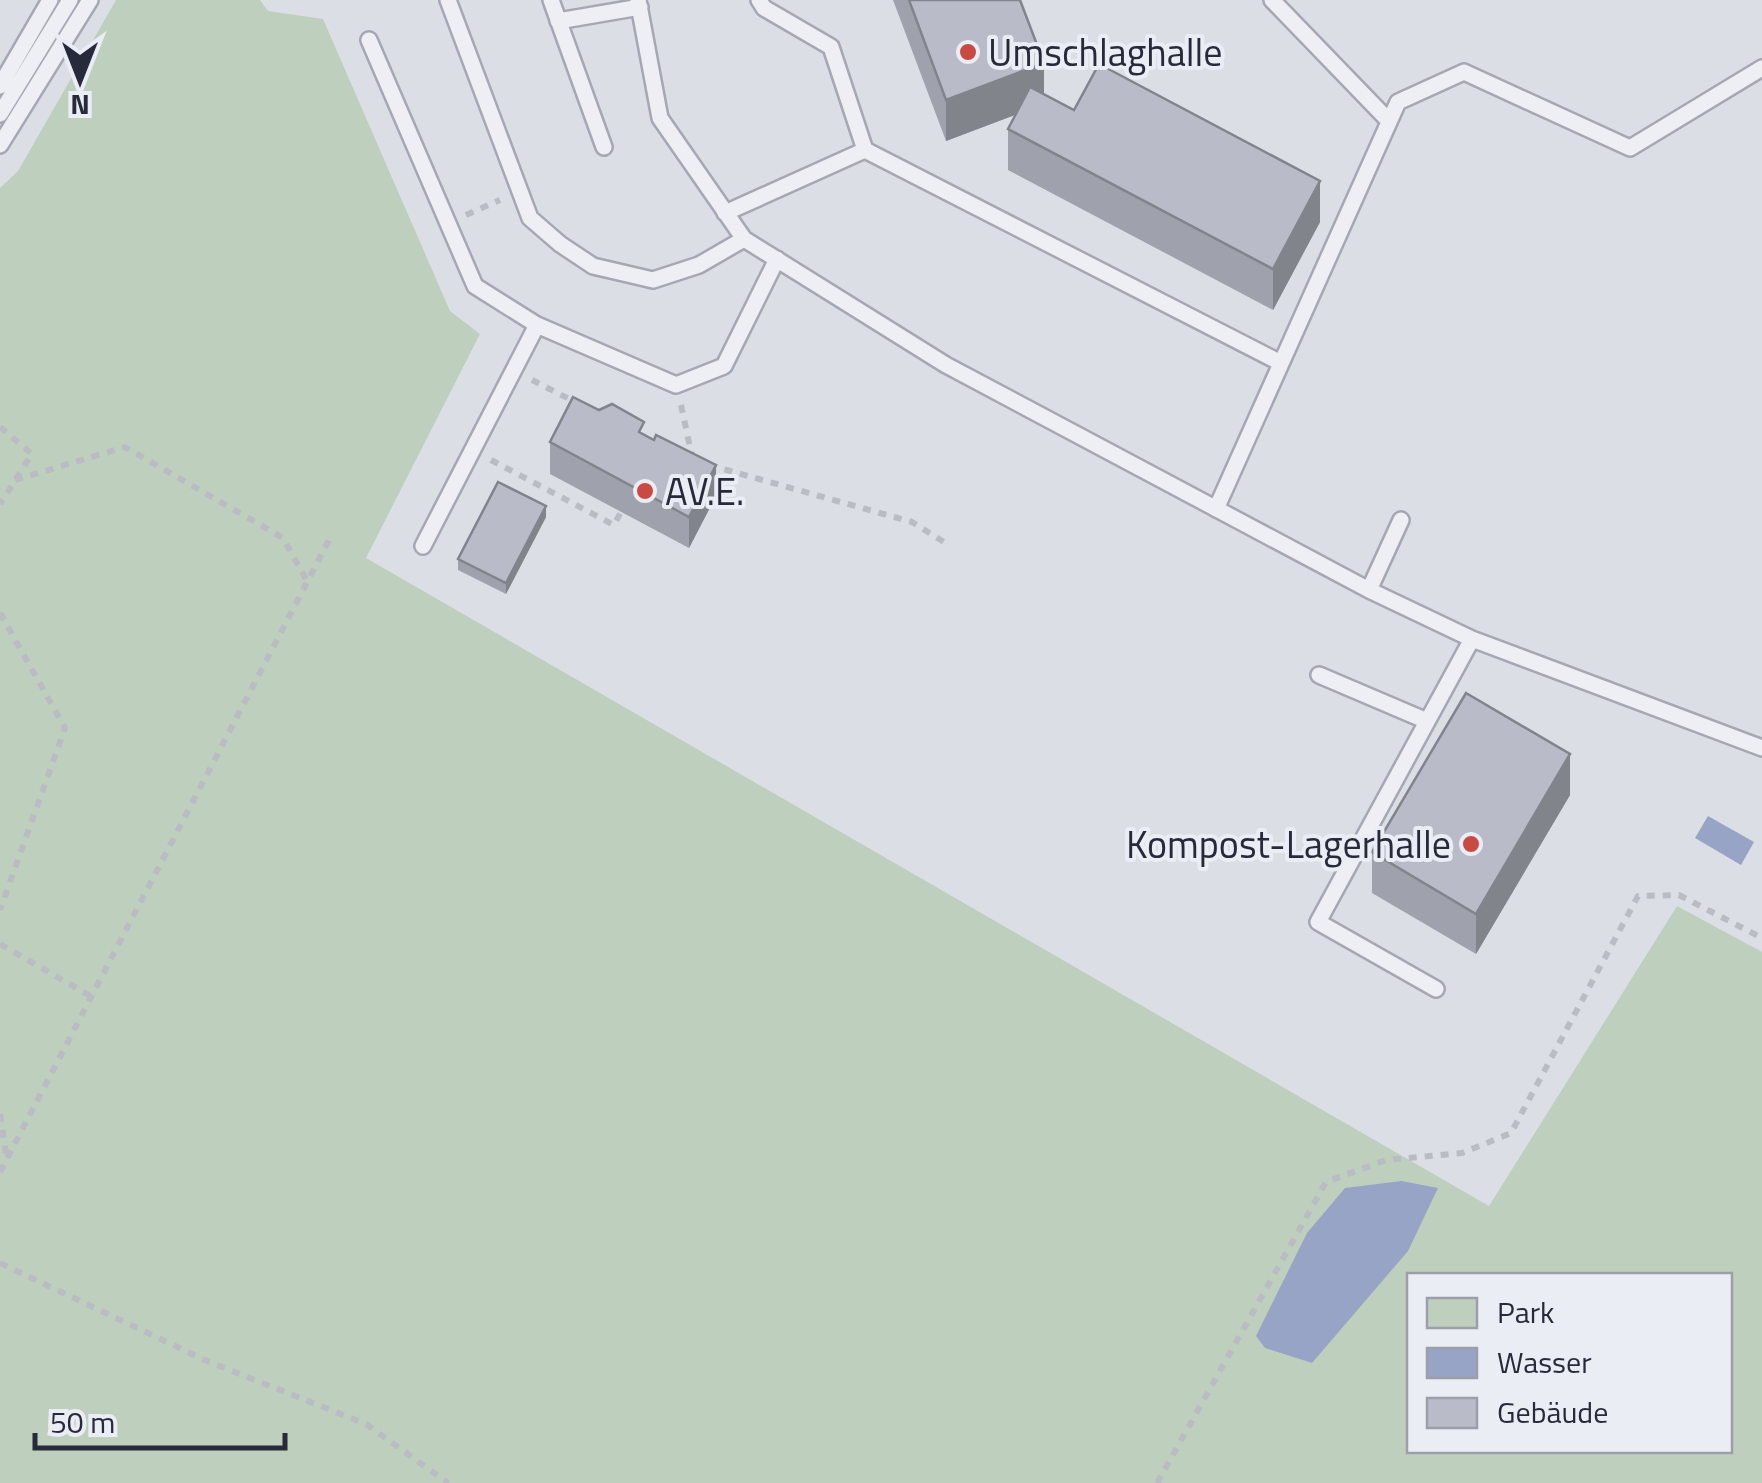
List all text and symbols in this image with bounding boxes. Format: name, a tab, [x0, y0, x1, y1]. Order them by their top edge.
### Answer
place label: Umschlaghalle	[988, 23, 1222, 81]
north arrow	[30, 30, 130, 130]
marker: Umschlaghalle	[957, 41, 979, 63]
text: N	[70, 84, 90, 127]
place label: AV.E.	[665, 462, 744, 520]
marker: AV.E.	[634, 480, 656, 502]
place label: Kompost-Lagerhalle	[1126, 815, 1451, 873]
marker: Kompost-Lagerhalle	[1460, 833, 1482, 855]
legend	[1407, 1273, 1732, 1453]
text: Park	[1497, 1289, 1554, 1335]
text: Wasser	[1497, 1339, 1592, 1385]
scale bar	[35, 1388, 285, 1450]
text: Gebäude	[1497, 1389, 1608, 1435]
text: 50 m	[50, 1399, 115, 1445]

